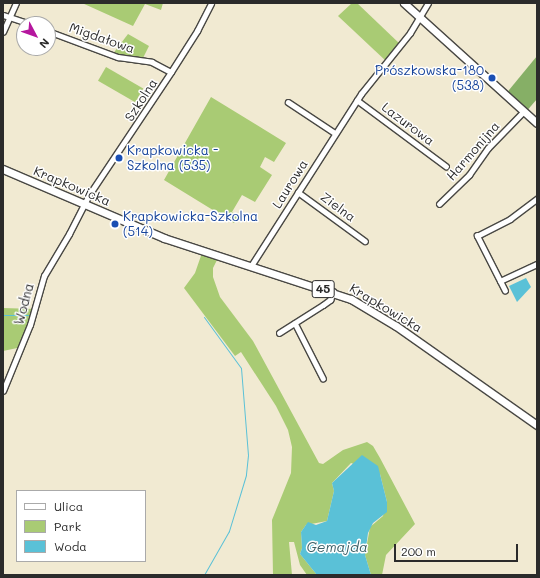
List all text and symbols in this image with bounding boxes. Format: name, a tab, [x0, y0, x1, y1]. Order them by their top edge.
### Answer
north arrow	[16, 16, 56, 56]
street label: Migdałowa	[67, 20, 137, 56]
text: N	[36, 35, 53, 52]
place label: Prószkowska-180 (538)	[375, 63, 484, 94]
marker: Prószkowska-180 (538)	[487, 73, 497, 83]
street label: Szkolna	[121, 76, 161, 124]
street label: Lazurowa	[379, 99, 437, 149]
street label: Harmonijna	[443, 118, 503, 184]
place label: Krapkowicka - Szkolna (535)	[127, 143, 219, 174]
marker: Krapkowicka - Szkolna (535)	[114, 153, 124, 163]
street label: Laurowa	[269, 157, 311, 211]
street label: Krapkowicka	[31, 163, 113, 209]
street label: Zielna	[318, 189, 358, 225]
place label: Krapkowicka-Szkolna (514)	[123, 209, 258, 240]
marker: Krapkowicka-Szkolna (514)	[110, 219, 120, 229]
road number: 45	[311, 279, 335, 299]
street label: Krapkowicka	[347, 280, 425, 336]
street label: Wodna	[11, 281, 37, 327]
legend	[16, 490, 146, 562]
text: Ulica	[54, 498, 83, 514]
text: Park	[54, 518, 81, 534]
scale bar	[396, 536, 520, 562]
text: Woda	[54, 538, 87, 554]
water label: Gemajda	[306, 539, 368, 555]
text: 200 m	[401, 543, 436, 559]

